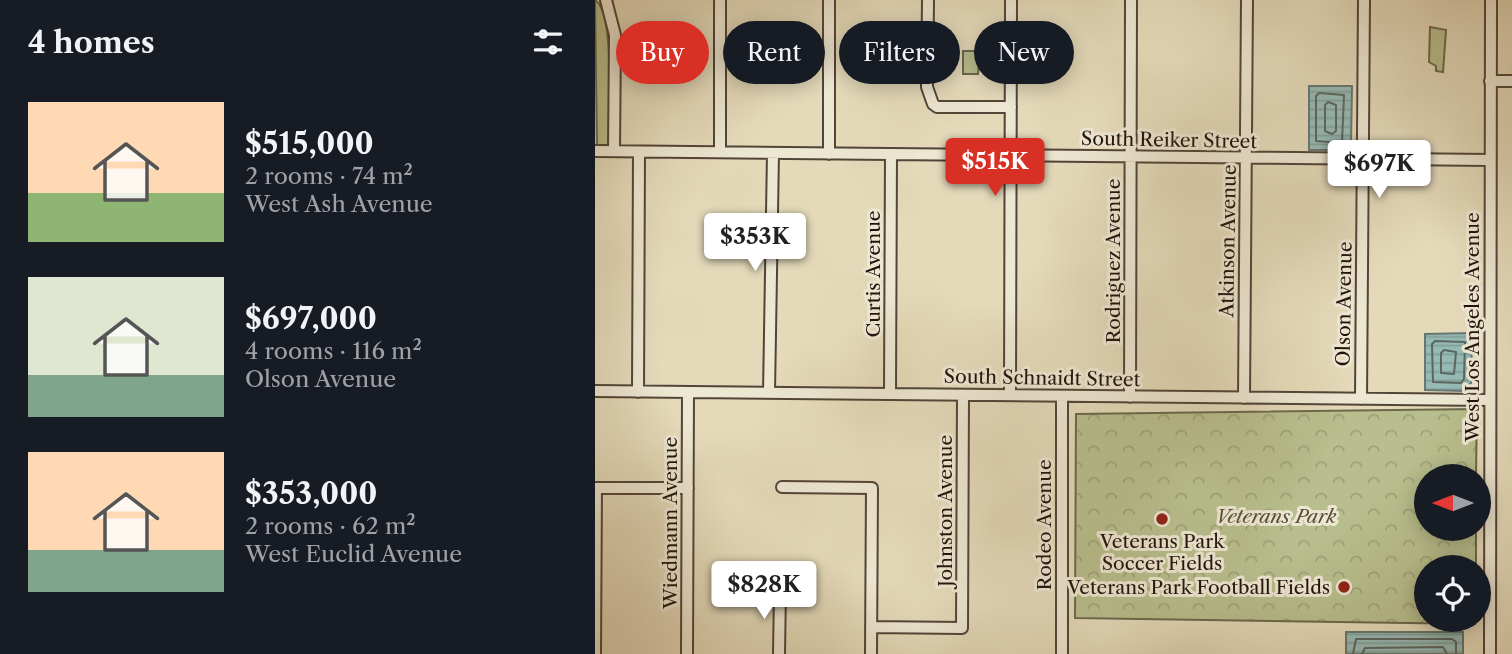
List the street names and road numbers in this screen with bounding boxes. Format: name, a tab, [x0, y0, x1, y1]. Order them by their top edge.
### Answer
street label: South Reiker Street	[1081, 127, 1257, 153]
street label: Atkinson Avenue	[1215, 164, 1241, 319]
street label: Rodriguez Avenue	[1102, 179, 1125, 343]
street label: Curtis Avenue	[862, 211, 885, 337]
street label: West Los Angeles Avenue	[1461, 212, 1484, 443]
street label: Olson Avenue	[1331, 241, 1357, 367]
street label: South Schnaidt Street	[944, 365, 1141, 391]
street label: Johnston Avenue	[934, 435, 957, 590]
street label: Wiedmann Avenue	[659, 437, 682, 610]
street label: Rodeo Avenue	[1033, 459, 1056, 591]

